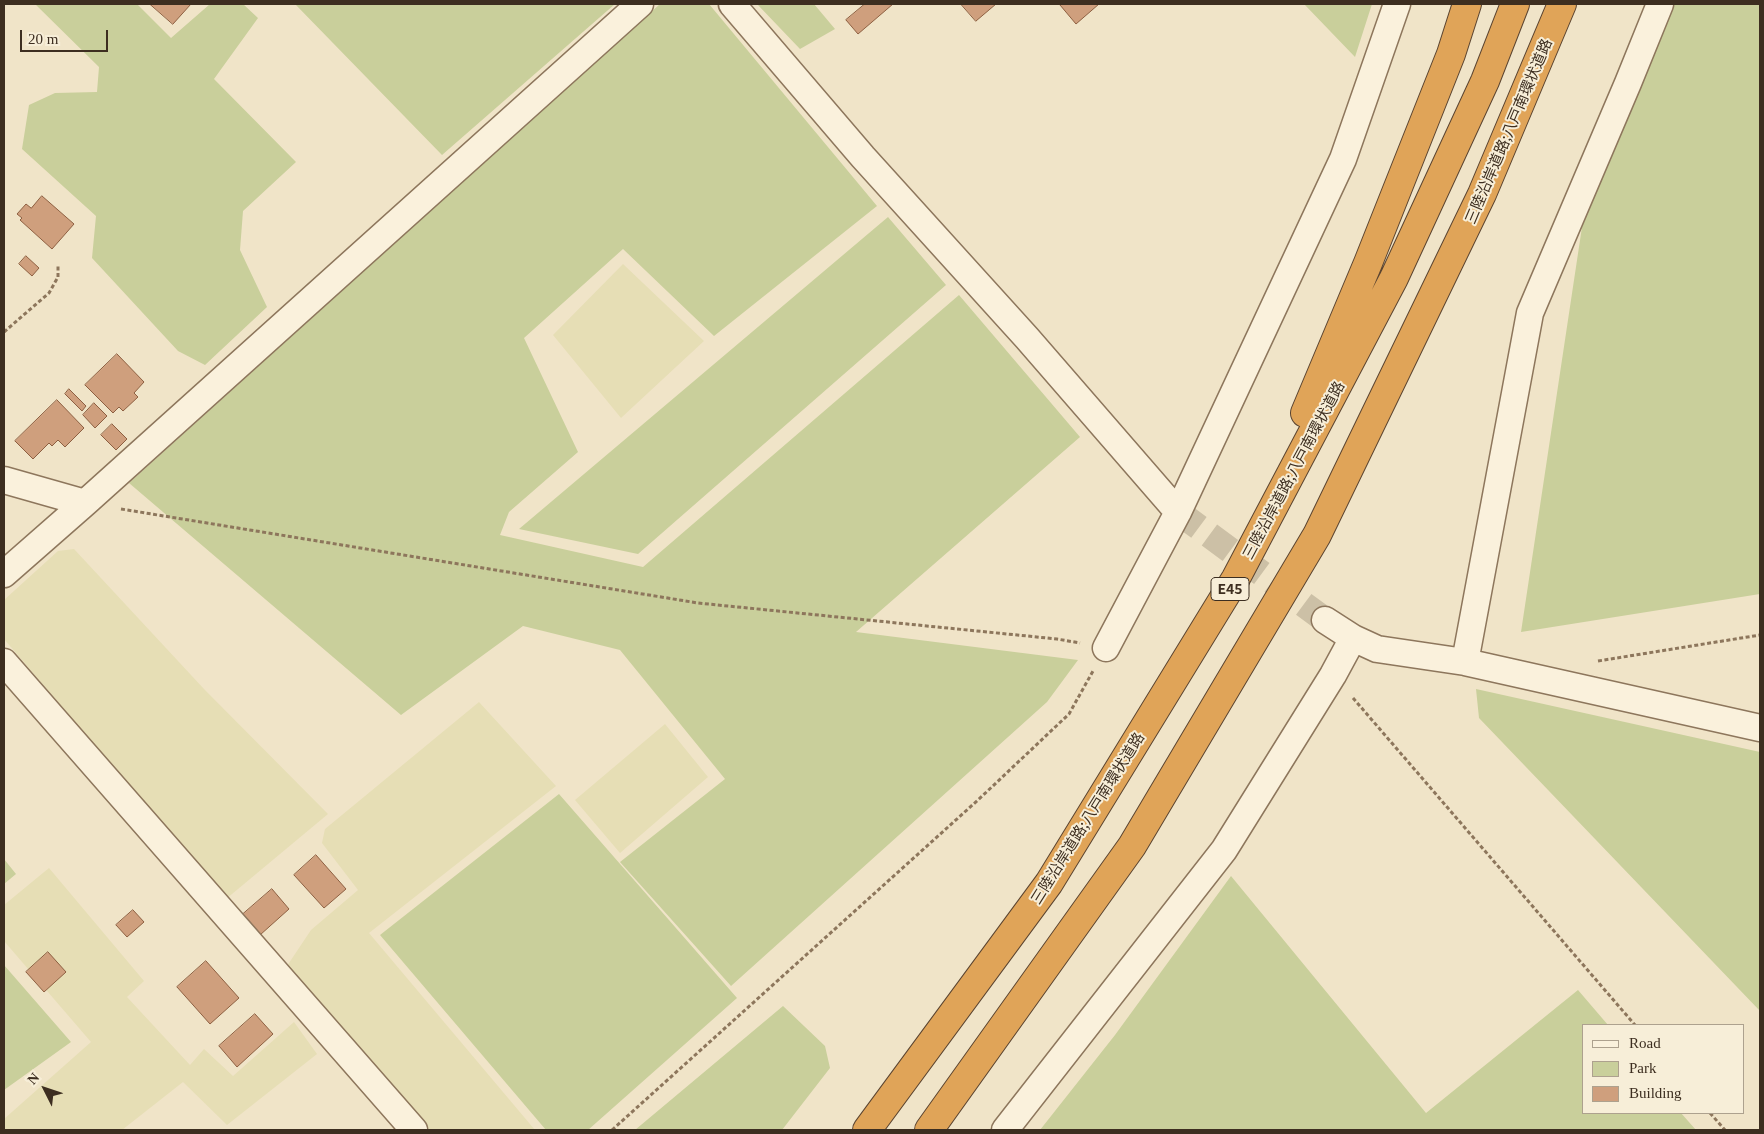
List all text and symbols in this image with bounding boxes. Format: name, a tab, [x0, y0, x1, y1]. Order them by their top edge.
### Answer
scale bar	[22, 20, 110, 52]
text: 20 m	[28, 31, 58, 47]
street label: 三陸沿岸道路;八戸南環状道路	[1461, 36, 1555, 226]
street label: 三陸沿岸道路;八戸南環状道路	[1238, 378, 1348, 562]
road number: E45	[1211, 578, 1249, 600]
street label: 三陸沿岸道路;八戸南環状道路	[1027, 729, 1147, 907]
legend	[1582, 1024, 1744, 1114]
text: Road	[1629, 1035, 1661, 1051]
text: Park	[1629, 1060, 1657, 1076]
north arrow	[20, 1064, 70, 1114]
text: N	[24, 1070, 42, 1088]
text: Building	[1629, 1085, 1682, 1101]

